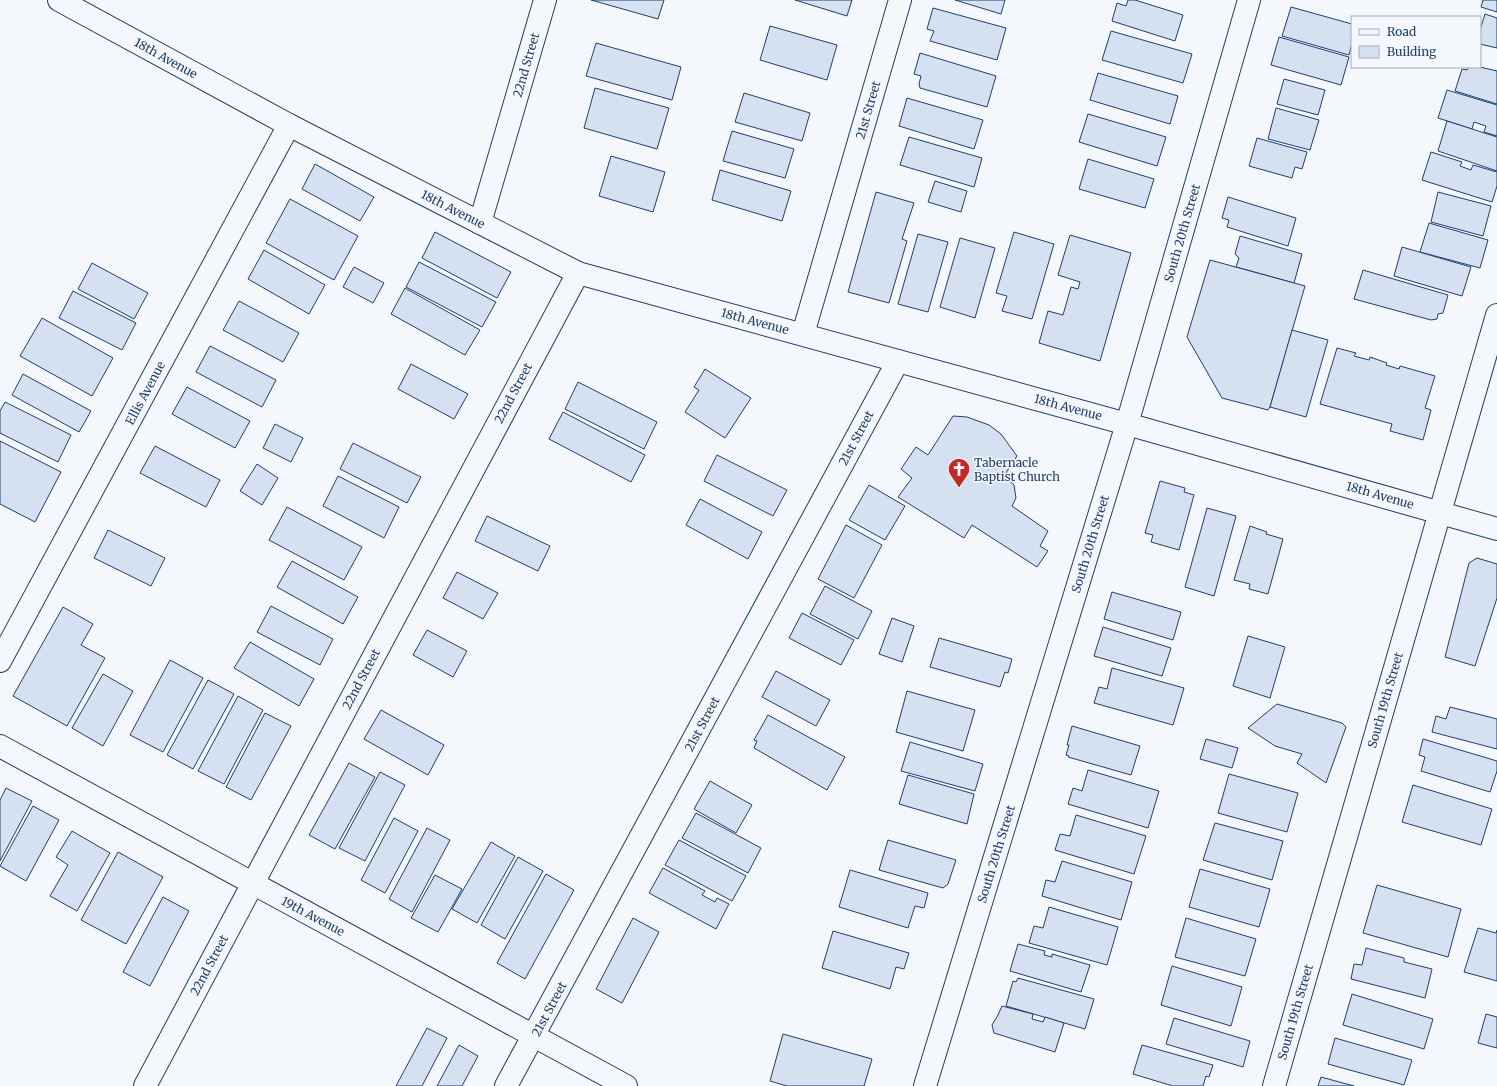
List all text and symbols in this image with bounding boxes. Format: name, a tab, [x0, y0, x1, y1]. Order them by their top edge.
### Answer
legend	[1351, 16, 1481, 68]
text: Road	[1387, 24, 1416, 39]
street label: 22nd Street	[510, 31, 542, 99]
street label: 18th Avenue	[132, 35, 200, 81]
text: Building	[1387, 44, 1437, 59]
street label: 21st Street	[853, 79, 884, 141]
street label: South 20th Street	[1161, 182, 1203, 284]
street label: 18th Avenue	[419, 186, 487, 232]
street label: 18th Avenue	[719, 305, 791, 337]
street label: Ellis Avenue	[122, 359, 168, 427]
street label: 22nd Street	[491, 360, 535, 426]
street label: 18th Avenue	[1032, 391, 1104, 423]
street label: 21st Street	[835, 408, 877, 468]
place label: Tabernacle Baptist Church	[974, 455, 1060, 484]
church icon: Tabernacle Baptist Church	[946, 456, 972, 489]
street label: 18th Avenue	[1344, 478, 1416, 512]
street label: South 20th Street	[1068, 493, 1112, 595]
street label: 22nd Street	[339, 646, 383, 712]
street label: South 19th Street	[1364, 650, 1406, 750]
street label: 21st Street	[681, 694, 723, 754]
street label: South 20th Street	[974, 803, 1018, 905]
street label: 19th Avenue	[279, 893, 347, 939]
street label: 22nd Street	[187, 932, 231, 998]
street label: South 19th Street	[1274, 962, 1316, 1062]
street label: 21st Street	[528, 979, 570, 1039]

